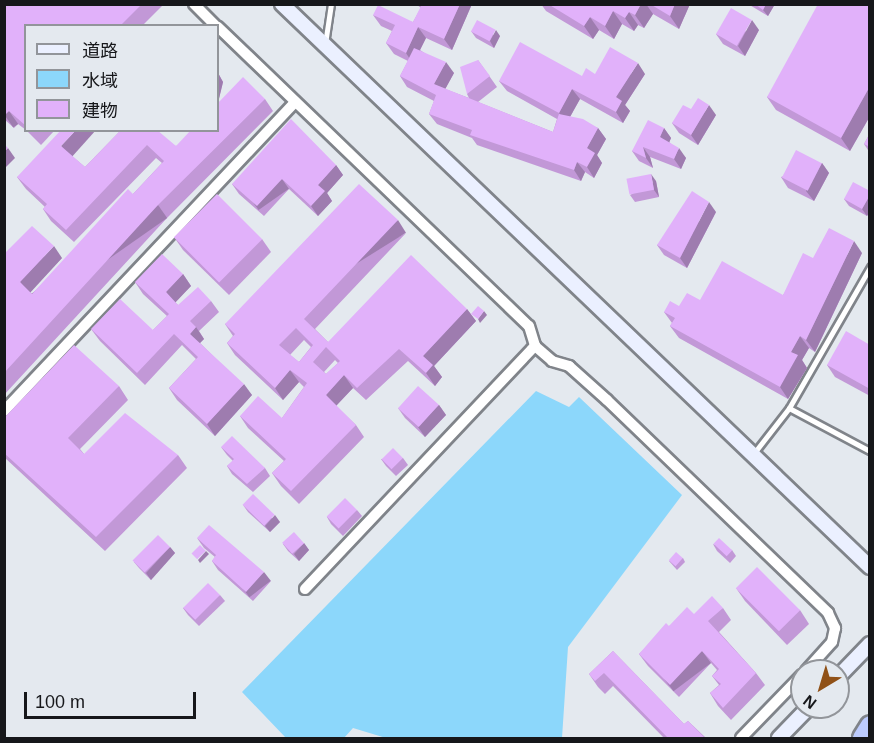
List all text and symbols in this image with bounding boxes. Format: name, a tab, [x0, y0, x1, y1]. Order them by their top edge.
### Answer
legend	[24, 24, 219, 132]
text: 道路	[82, 41, 118, 61]
text: 水域	[82, 71, 118, 91]
text: 建物	[82, 101, 118, 121]
north arrow	[790, 659, 850, 719]
scale bar	[27, 680, 200, 718]
text: 100 m	[35, 692, 85, 712]
text: N	[800, 692, 820, 712]

